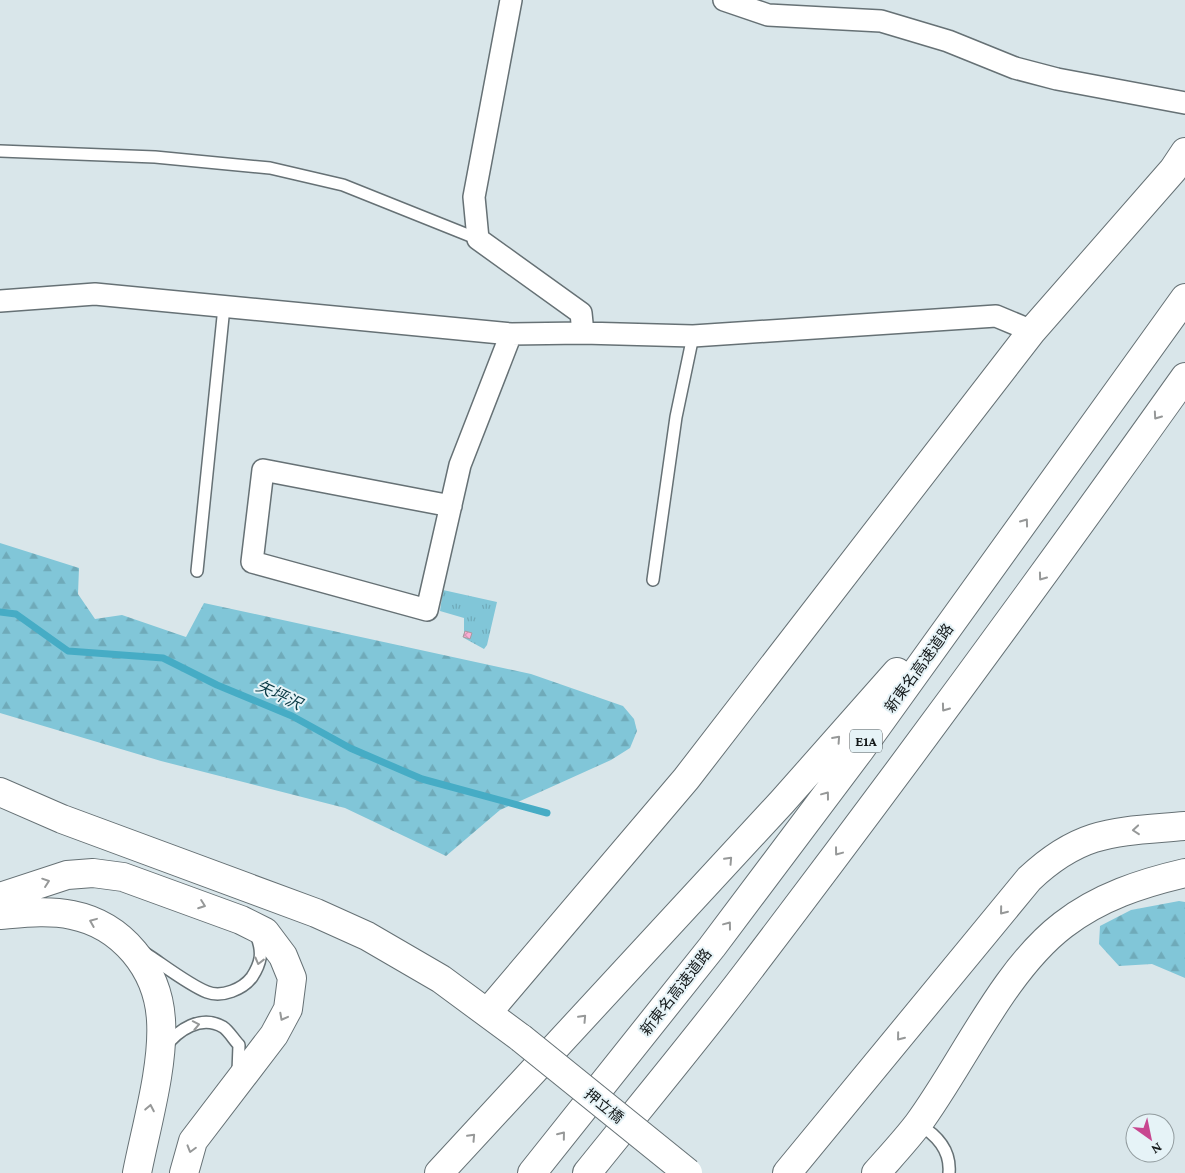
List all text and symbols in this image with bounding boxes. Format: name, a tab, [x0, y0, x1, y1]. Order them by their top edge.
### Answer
one-way arrow	[1154, 410, 1163, 420]
one-way arrow	[1019, 519, 1028, 528]
one-way arrow	[1039, 571, 1048, 581]
street label: 新東名高速道路	[882, 621, 956, 715]
water label: 矢坪沢	[254, 677, 306, 714]
one-way arrow	[943, 702, 951, 711]
road number: E1A	[850, 729, 882, 752]
one-way arrow	[832, 736, 840, 745]
one-way arrow	[820, 792, 828, 801]
one-way arrow	[1132, 825, 1140, 836]
one-way arrow	[835, 846, 843, 855]
one-way arrow	[723, 856, 732, 865]
one-way arrow	[42, 878, 50, 888]
one-way arrow	[197, 899, 206, 909]
one-way arrow	[1000, 905, 1009, 914]
one-way arrow	[89, 918, 98, 928]
one-way arrow	[722, 921, 731, 931]
street label: 新東名高速道路	[637, 946, 715, 1038]
one-way arrow	[254, 956, 265, 965]
one-way arrow	[280, 1012, 290, 1021]
one-way arrow	[577, 1014, 586, 1023]
one-way arrow	[191, 1020, 200, 1030]
one-way arrow	[897, 1031, 906, 1040]
street label: 押立橋	[581, 1086, 627, 1126]
one-way arrow	[144, 1104, 154, 1112]
north arrow	[1125, 1113, 1175, 1163]
one-way arrow	[557, 1132, 565, 1141]
one-way arrow	[466, 1134, 475, 1143]
text: N	[1148, 1140, 1165, 1158]
one-way arrow	[186, 1145, 196, 1153]

